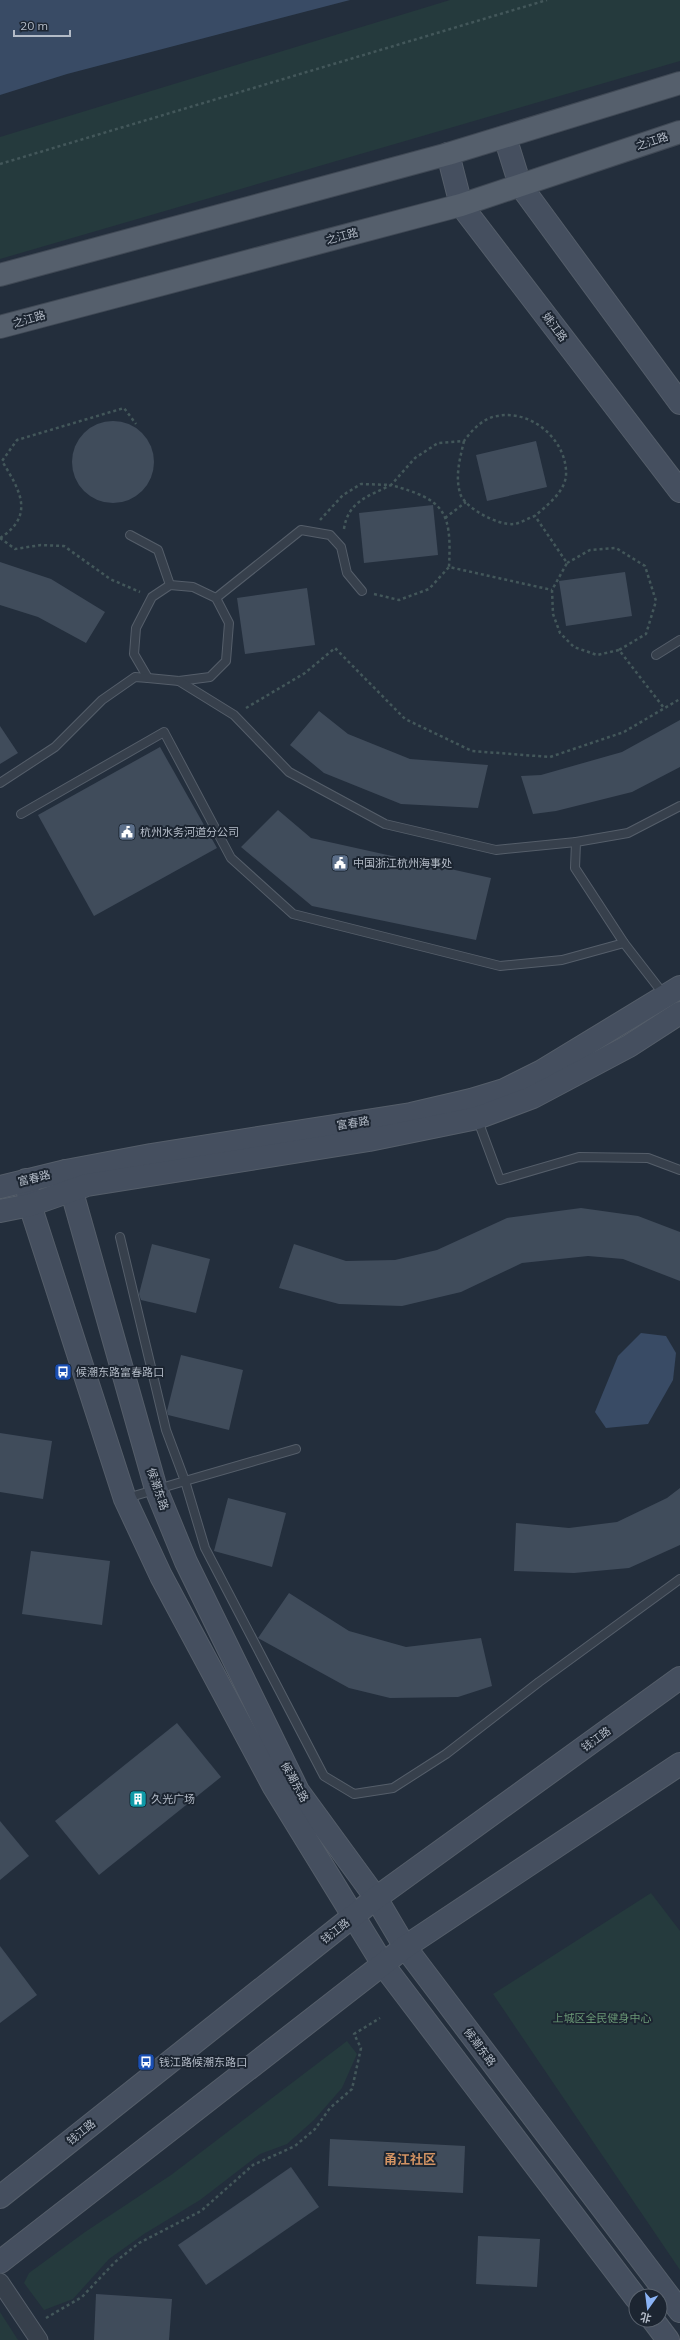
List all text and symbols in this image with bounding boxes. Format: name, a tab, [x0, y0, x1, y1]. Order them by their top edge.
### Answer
scale bar	[14, 12, 70, 38]
text: 20 m	[20, 18, 48, 33]
street label: 之江路	[634, 129, 670, 153]
street label: 之江路	[324, 225, 360, 247]
street label: 之江路	[11, 308, 47, 330]
street label: 姚江路	[539, 310, 571, 344]
public building icon: 杭州水务河道分公司	[117, 822, 137, 842]
place label: 杭州水务河道分公司	[140, 825, 239, 839]
public building icon: 中国浙江杭州海事处	[330, 853, 350, 873]
place label: 中国浙江杭州海事处	[353, 856, 452, 870]
street label: 富春路	[336, 1114, 370, 1132]
street label: 富春路	[16, 1167, 52, 1189]
bus stop icon: 候潮东路富春路口	[53, 1362, 73, 1382]
place label: 候潮东路富春路口	[76, 1365, 164, 1379]
street label: 候潮东路	[144, 1466, 172, 1512]
street label: 钱江路	[579, 1724, 613, 1754]
street label: 候潮东路	[278, 1759, 312, 1805]
building icon: 久光广场	[128, 1789, 148, 1809]
place label: 久光广场	[151, 1792, 195, 1806]
street label: 钱江路	[318, 1915, 352, 1947]
park label: 上城区全民健身中心	[553, 2011, 652, 2025]
street label: 候潮东路	[461, 2025, 499, 2069]
bus stop icon: 钱江路候潮东路口	[136, 2052, 156, 2072]
place label: 钱江路候潮东路口	[159, 2055, 247, 2069]
street label: 钱江路	[64, 2116, 98, 2148]
district label: 甬江社区	[384, 2151, 436, 2167]
north arrow	[628, 2288, 668, 2328]
text: 北	[639, 2310, 653, 2326]

